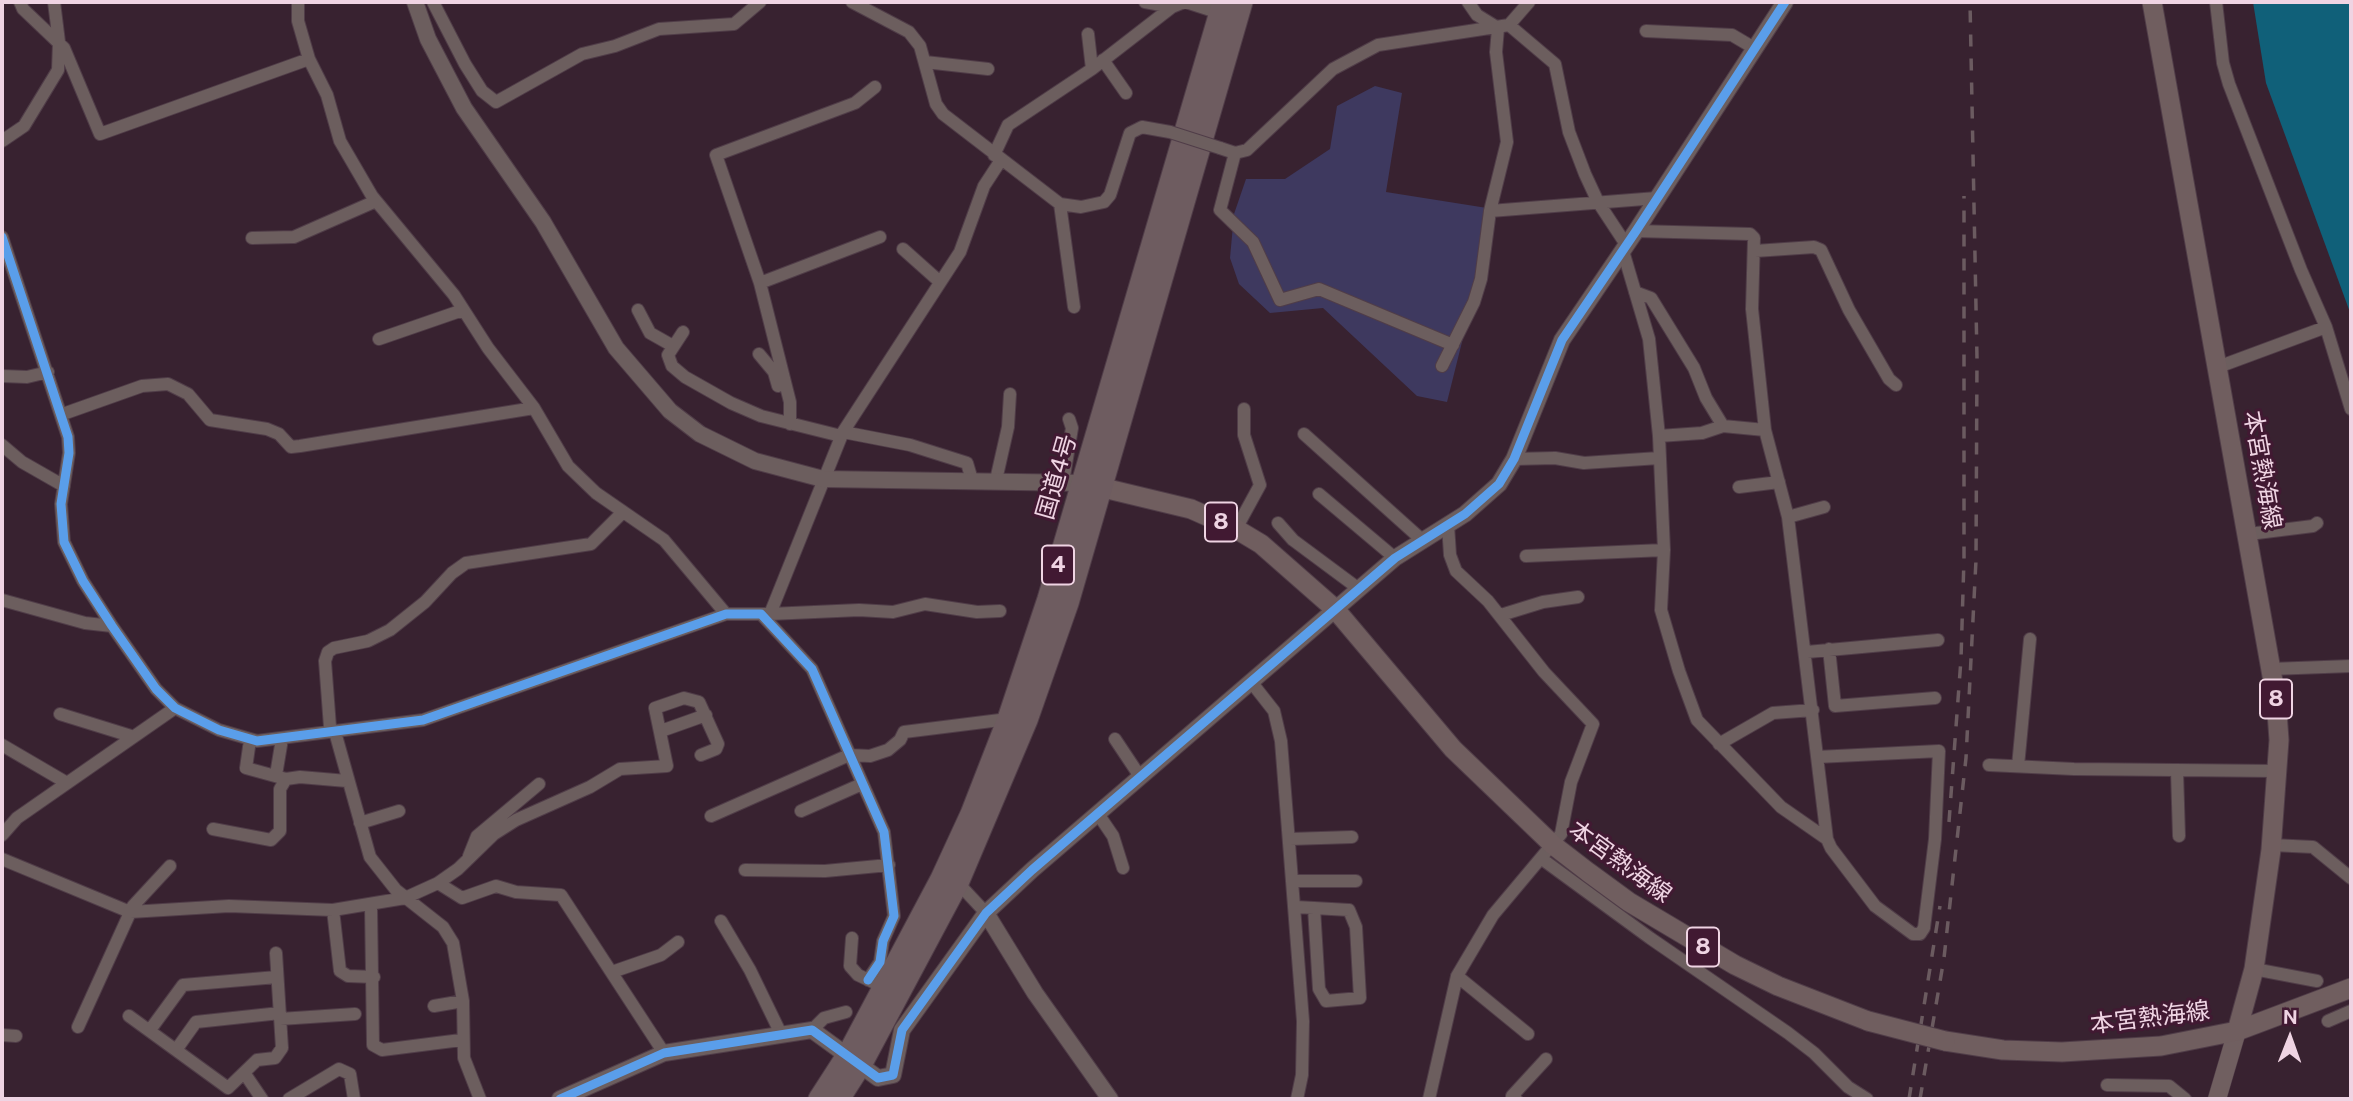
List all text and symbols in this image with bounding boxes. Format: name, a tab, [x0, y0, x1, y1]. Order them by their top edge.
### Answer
street label: 本宮熱海線	[2237, 408, 2287, 532]
street label: 国道4号	[1031, 431, 1083, 523]
road number: 8	[1205, 502, 1237, 542]
road number: 4	[1042, 545, 1074, 584]
road number: 8	[2260, 680, 2292, 719]
street label: 本宮熱海線	[1563, 815, 1677, 909]
road number: 8	[1687, 928, 1719, 966]
street label: 本宮熱海線	[2089, 996, 2211, 1040]
north arrow	[2255, 1003, 2325, 1073]
text: N	[2283, 1006, 2298, 1028]

